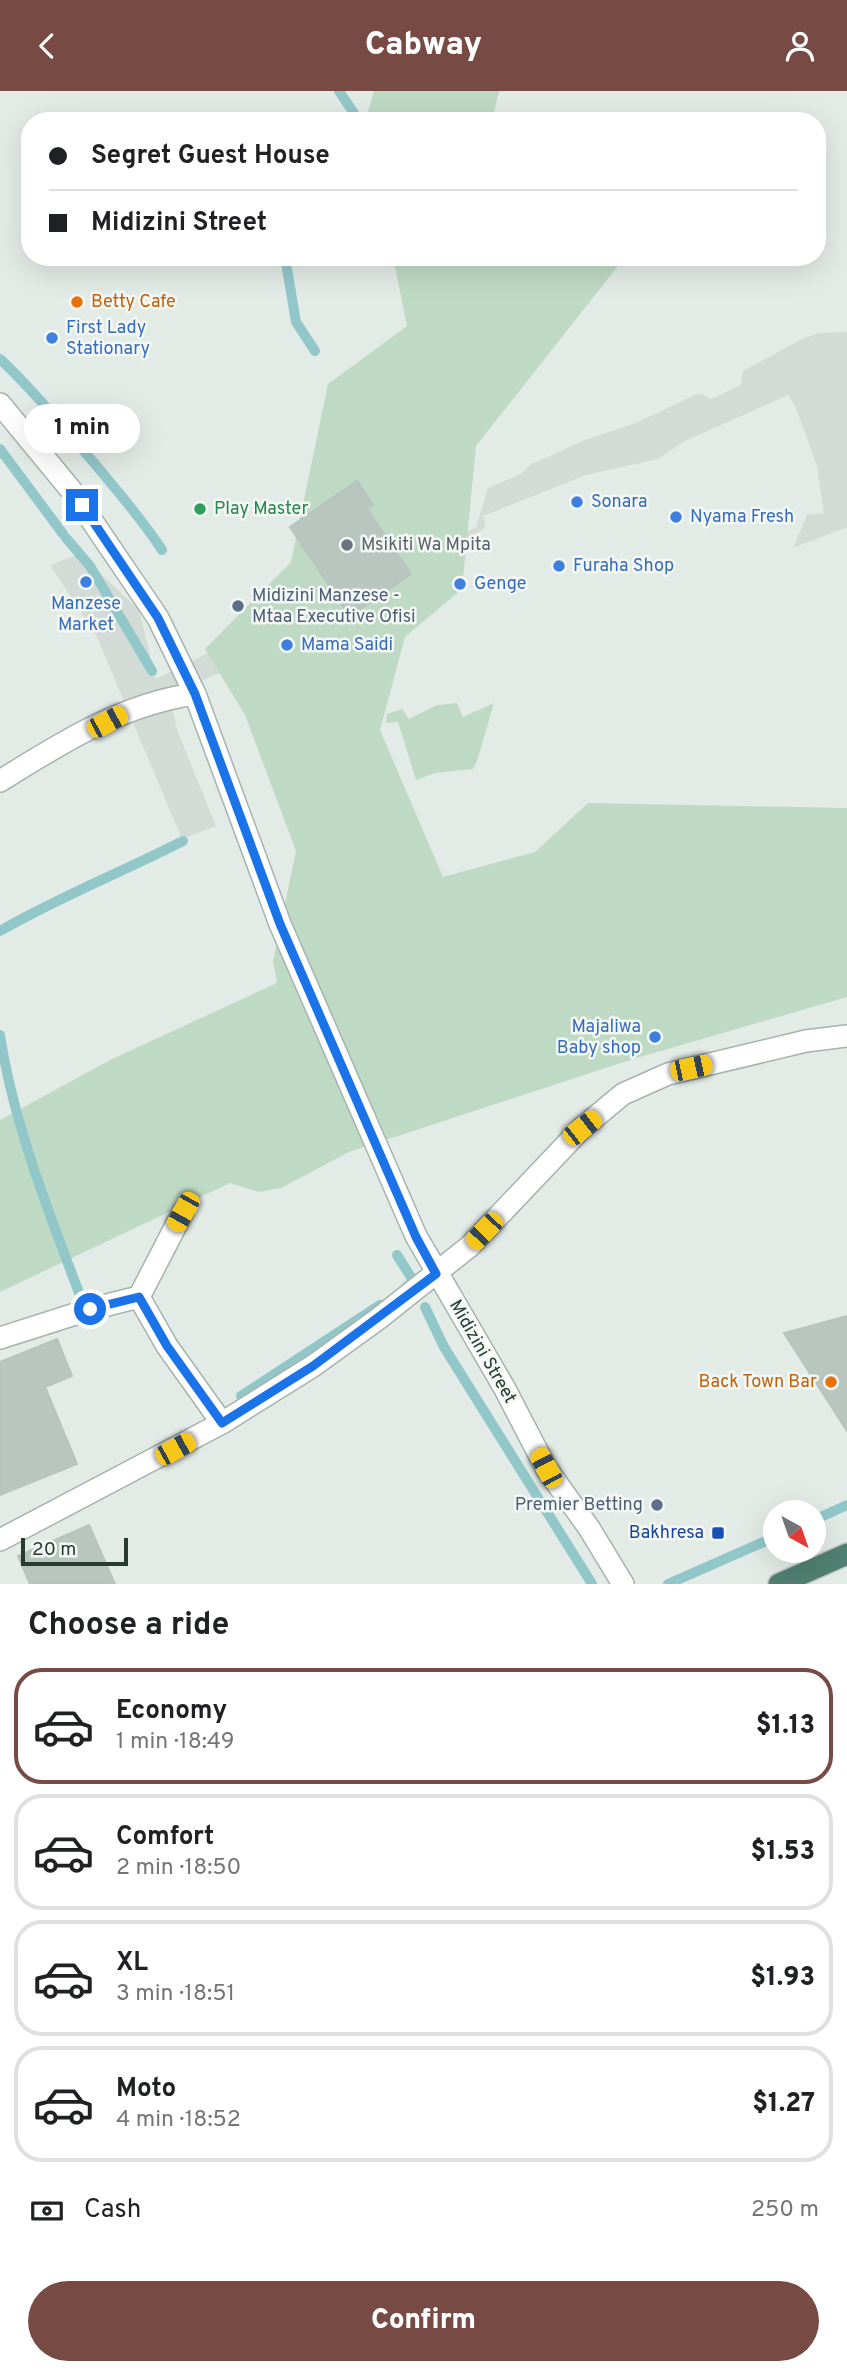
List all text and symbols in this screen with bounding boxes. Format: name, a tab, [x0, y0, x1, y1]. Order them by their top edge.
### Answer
text: Cabway	[365, 26, 482, 66]
icon: back	[28, 27, 66, 65]
icon: person	[781, 27, 819, 65]
text: Segret Guest House	[91, 140, 330, 173]
text: Midizini Street	[91, 207, 267, 240]
place label: Betty Cafe	[91, 291, 176, 314]
marker: Betty Cafe	[69, 294, 85, 310]
place label: First Lady Stationary	[66, 317, 150, 361]
marker: First Lady Stationary	[44, 330, 60, 346]
callout: 1 min	[24, 403, 140, 453]
text: 1 min	[54, 414, 110, 443]
route end	[66, 489, 98, 521]
place label: Sonara	[591, 491, 647, 514]
marker: Sonara	[569, 494, 585, 510]
place label: Play Master	[214, 498, 308, 521]
marker: Play Master	[192, 501, 208, 517]
place label: Nyama Fresh	[690, 506, 794, 529]
marker: Nyama Fresh	[668, 509, 684, 525]
place label: Msikiti Wa Mpita	[361, 534, 491, 557]
marker: Msikiti Wa Mpita	[339, 537, 355, 553]
place label: Furaha Shop	[573, 555, 674, 578]
marker: Furaha Shop	[551, 558, 567, 574]
place label: Genge	[474, 573, 526, 596]
marker: Manzese Market	[78, 574, 94, 590]
marker: Genge	[452, 576, 468, 592]
place label: Midizini Manzese - Mtaa Executive Ofisi	[252, 585, 416, 629]
place label: Manzese Market	[51, 593, 121, 637]
marker: Midizini Manzese - Mtaa Executive Ofisi	[230, 598, 246, 614]
place label: Mama Saidi	[301, 634, 393, 657]
marker: Mama Saidi	[279, 637, 295, 653]
car	[84, 703, 131, 741]
place label: Majaliwa Baby shop	[557, 1016, 641, 1060]
marker: Majaliwa Baby shop	[647, 1029, 663, 1045]
car	[669, 1053, 714, 1083]
car	[559, 1107, 606, 1149]
car	[164, 1189, 203, 1235]
car	[462, 1209, 507, 1253]
route start	[74, 1293, 106, 1325]
street label: Midizini Street	[443, 1296, 521, 1408]
place label: Back Town Bar	[699, 1371, 817, 1394]
marker: Back Town Bar	[823, 1374, 839, 1390]
car	[152, 1430, 199, 1468]
car	[527, 1445, 566, 1491]
place label: Premier Betting	[515, 1494, 643, 1517]
marker: Premier Betting	[649, 1497, 665, 1513]
north arrow	[763, 1500, 826, 1563]
map controls	[763, 1500, 826, 1563]
place label: Bakhresa	[629, 1522, 704, 1545]
marker: Bakhresa	[710, 1525, 726, 1541]
scale bar	[21, 1535, 128, 1567]
text: 20 m	[32, 1538, 76, 1562]
text: Choose a ride	[28, 1606, 229, 1646]
icon: car	[32, 1695, 95, 1758]
text: Economy	[116, 1695, 227, 1728]
text: $1.13	[756, 1710, 815, 1743]
text: 1 min · 18:49	[116, 1728, 235, 1757]
icon: car	[32, 1821, 95, 1884]
text: Comfort	[116, 1821, 214, 1854]
text: $1.53	[750, 1836, 815, 1869]
text: 2 min · 18:50	[116, 1854, 241, 1883]
icon: car	[32, 1947, 95, 2010]
text: XL	[116, 1947, 148, 1980]
text: $1.93	[750, 1962, 815, 1995]
text: 3 min · 18:51	[116, 1980, 235, 2009]
icon: car	[32, 2073, 95, 2136]
text: Moto	[116, 2073, 176, 2106]
text: $1.27	[752, 2088, 815, 2121]
text: 4 min · 18:52	[116, 2106, 241, 2135]
icon: cash	[28, 2192, 66, 2230]
text: Cash	[84, 2194, 141, 2227]
text: 250 m	[751, 2196, 819, 2225]
button: Confirm	[28, 2281, 819, 2361]

